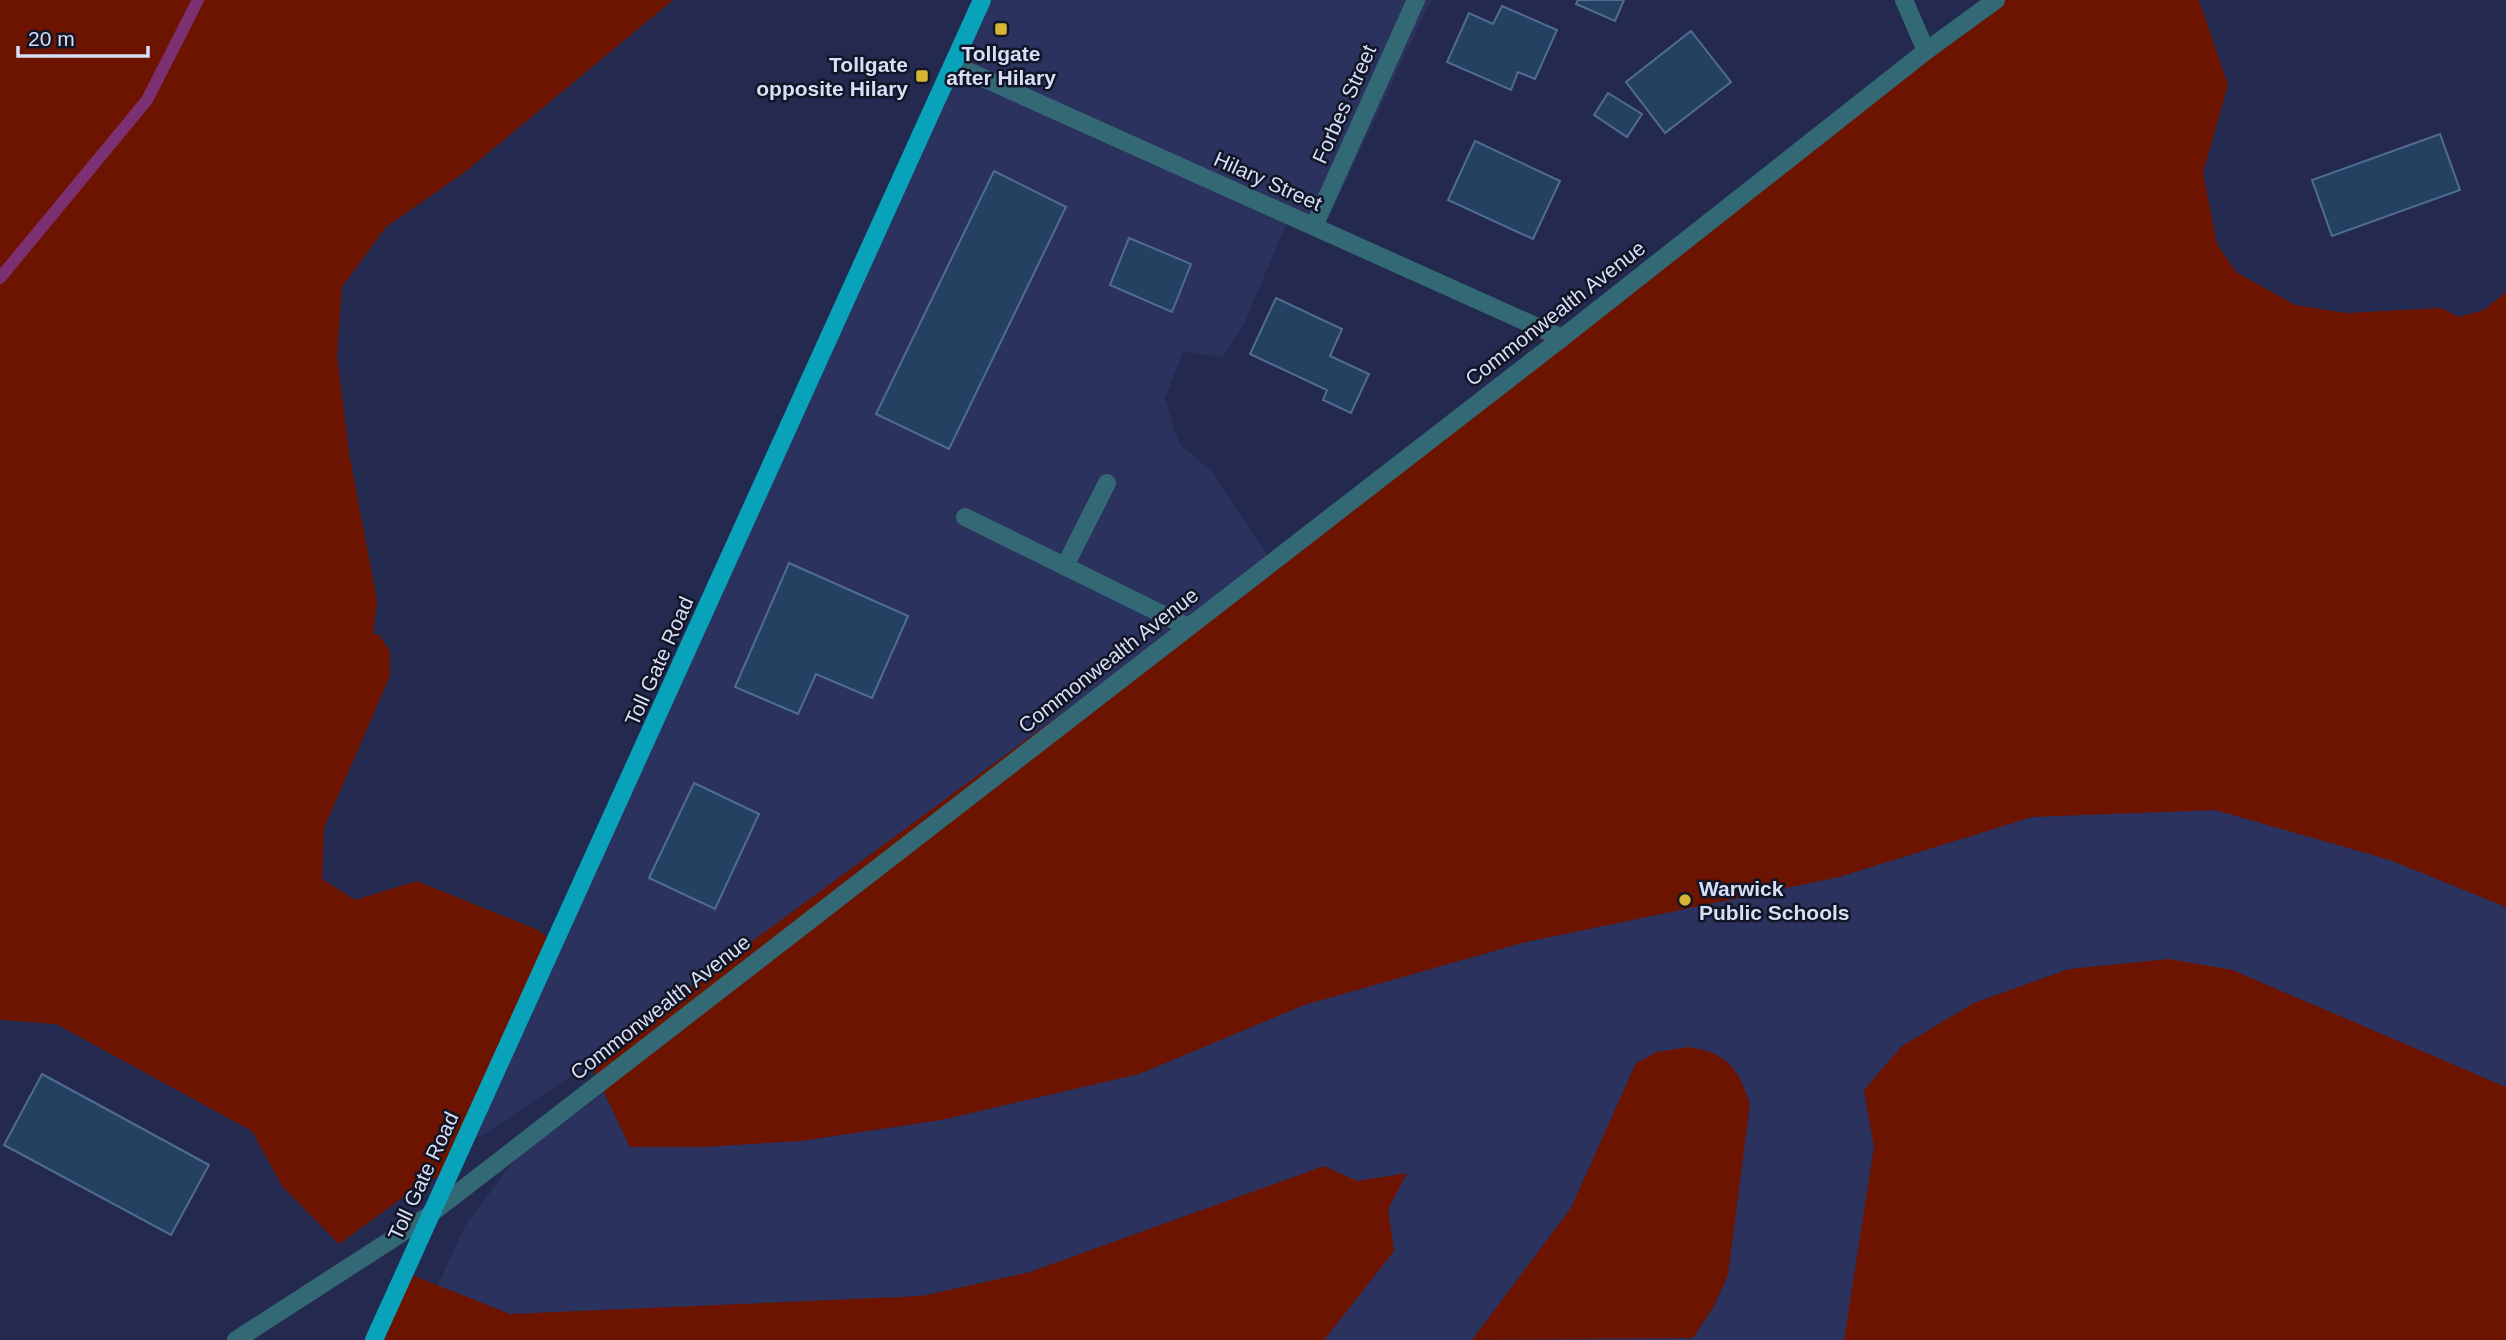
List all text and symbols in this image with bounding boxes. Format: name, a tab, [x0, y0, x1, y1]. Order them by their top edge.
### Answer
scale bar	[18, 14, 147, 58]
marker: Tollgate after Hilary	[993, 21, 1009, 37]
text: 20 m	[28, 27, 75, 50]
street label: Forbes Street	[1308, 41, 1380, 167]
place label: Tollgate after Hilary	[946, 42, 1056, 89]
place label: Tollgate opposite Hilary	[756, 53, 908, 100]
marker: Tollgate opposite Hilary	[914, 68, 930, 84]
street label: Hilary Street	[1211, 147, 1326, 215]
street label: Commonwealth Avenue	[1461, 236, 1649, 390]
street label: Commonwealth Avenue	[1014, 583, 1202, 737]
street label: Toll Gate Road	[620, 593, 698, 729]
place label: Warwick Public Schools	[1699, 877, 1850, 924]
marker: Warwick Public Schools	[1677, 892, 1693, 908]
street label: Commonwealth Avenue	[566, 930, 754, 1084]
street label: Toll Gate Road	[383, 1108, 463, 1244]

